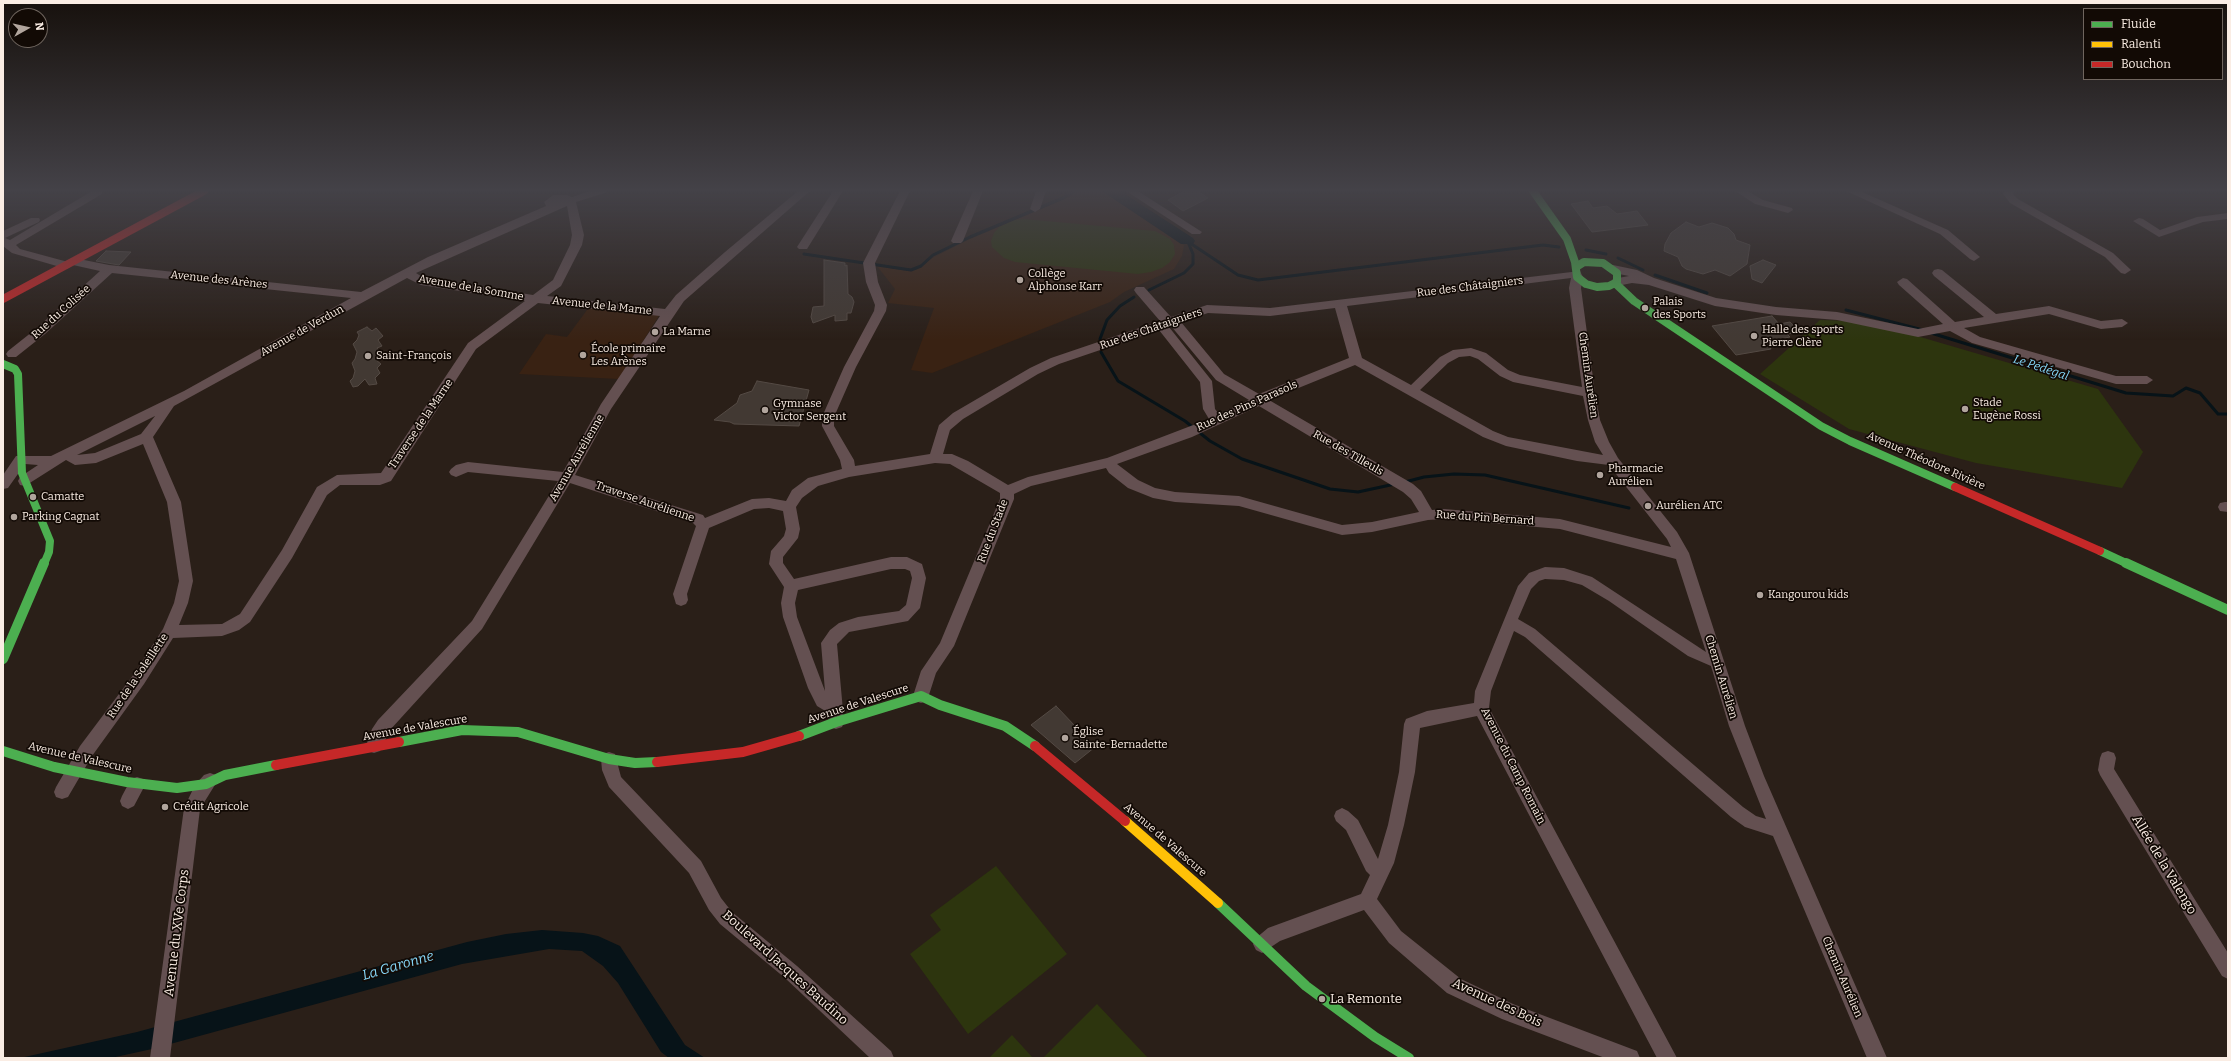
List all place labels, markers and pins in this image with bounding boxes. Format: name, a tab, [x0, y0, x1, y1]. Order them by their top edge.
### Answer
place label: Collège Alphonse Karr	[1028, 267, 1102, 293]
marker: Collège Alphonse Karr	[1015, 275, 1025, 285]
place label: Palais des Sports	[1653, 295, 1706, 321]
marker: Palais des Sports	[1640, 303, 1650, 313]
place label: Halle des sports Pierre Clère	[1762, 323, 1843, 349]
place label: La Marne	[663, 325, 710, 339]
marker: La Marne	[650, 327, 660, 337]
marker: Halle des sports Pierre Clère	[1749, 331, 1759, 341]
place label: École primaire Les Arènes	[591, 342, 666, 368]
place label: Saint-François	[376, 349, 451, 363]
marker: École primaire Les Arènes	[578, 350, 588, 360]
marker: Saint-François	[363, 351, 373, 361]
place label: Stade Eugène Rossi	[1973, 396, 2041, 422]
place label: Gymnase Victor Sergent	[773, 397, 846, 423]
marker: Stade Eugène Rossi	[1960, 404, 1970, 414]
marker: Gymnase Victor Sergent	[760, 405, 770, 415]
place label: Pharmacie Aurélien	[1608, 462, 1663, 488]
marker: Pharmacie Aurélien	[1595, 470, 1605, 480]
place label: Camatte	[41, 490, 84, 504]
marker: Camatte	[28, 492, 38, 502]
place label: Aurélien ATC	[1656, 499, 1723, 513]
marker: Aurélien ATC	[1643, 501, 1653, 511]
place label: Parking Cagnat	[22, 510, 99, 524]
marker: Parking Cagnat	[9, 512, 19, 522]
place label: Kangourou kids	[1768, 588, 1849, 602]
marker: Kangourou kids	[1755, 590, 1765, 600]
place label: Église Sainte-Bernadette	[1073, 725, 1168, 751]
marker: Église Sainte-Bernadette	[1060, 733, 1070, 743]
place label: Crédit Agricole	[173, 800, 249, 814]
marker: Crédit Agricole	[160, 802, 170, 812]
place label: La Remonte	[1330, 991, 1402, 1007]
marker: La Remonte	[1317, 994, 1327, 1004]

